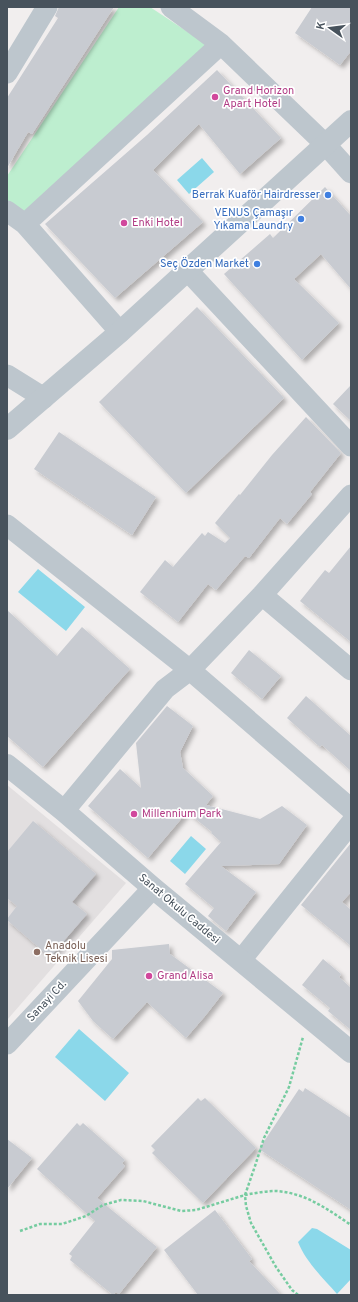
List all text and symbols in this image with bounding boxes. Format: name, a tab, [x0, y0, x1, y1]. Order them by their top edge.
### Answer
north arrow	[310, 8, 350, 48]
text: K	[314, 20, 329, 31]
place label: Grand Horizon Apart Hotel	[223, 84, 294, 111]
marker: Grand Horizon Apart Hotel	[210, 92, 220, 102]
place label: Berrak Kuaför Hairdresser	[192, 188, 321, 202]
marker: Berrak Kuaför Hairdresser	[323, 190, 333, 200]
place label: VENUS Çamaşır Yıkama Laundry	[213, 206, 294, 233]
marker: VENUS Çamaşır Yıkama Laundry	[296, 214, 306, 224]
place label: Enki Hotel	[132, 216, 183, 230]
marker: Enki Hotel	[119, 218, 129, 228]
place label: Seç Özden Market	[160, 256, 249, 271]
marker: Seç Özden Market	[252, 259, 262, 269]
place label: Millennium Park	[142, 807, 222, 821]
marker: Millennium Park	[129, 809, 139, 819]
street label: Sanat Okulu Caddesi	[135, 871, 223, 947]
place label: Anadolu Teknik Lisesi	[45, 939, 107, 966]
marker: Anadolu Teknik Lisesi	[32, 947, 42, 957]
place label: Grand Alisa	[157, 969, 213, 983]
marker: Grand Alisa	[144, 971, 154, 981]
street label: Sanayi Cd.	[24, 977, 70, 1025]

